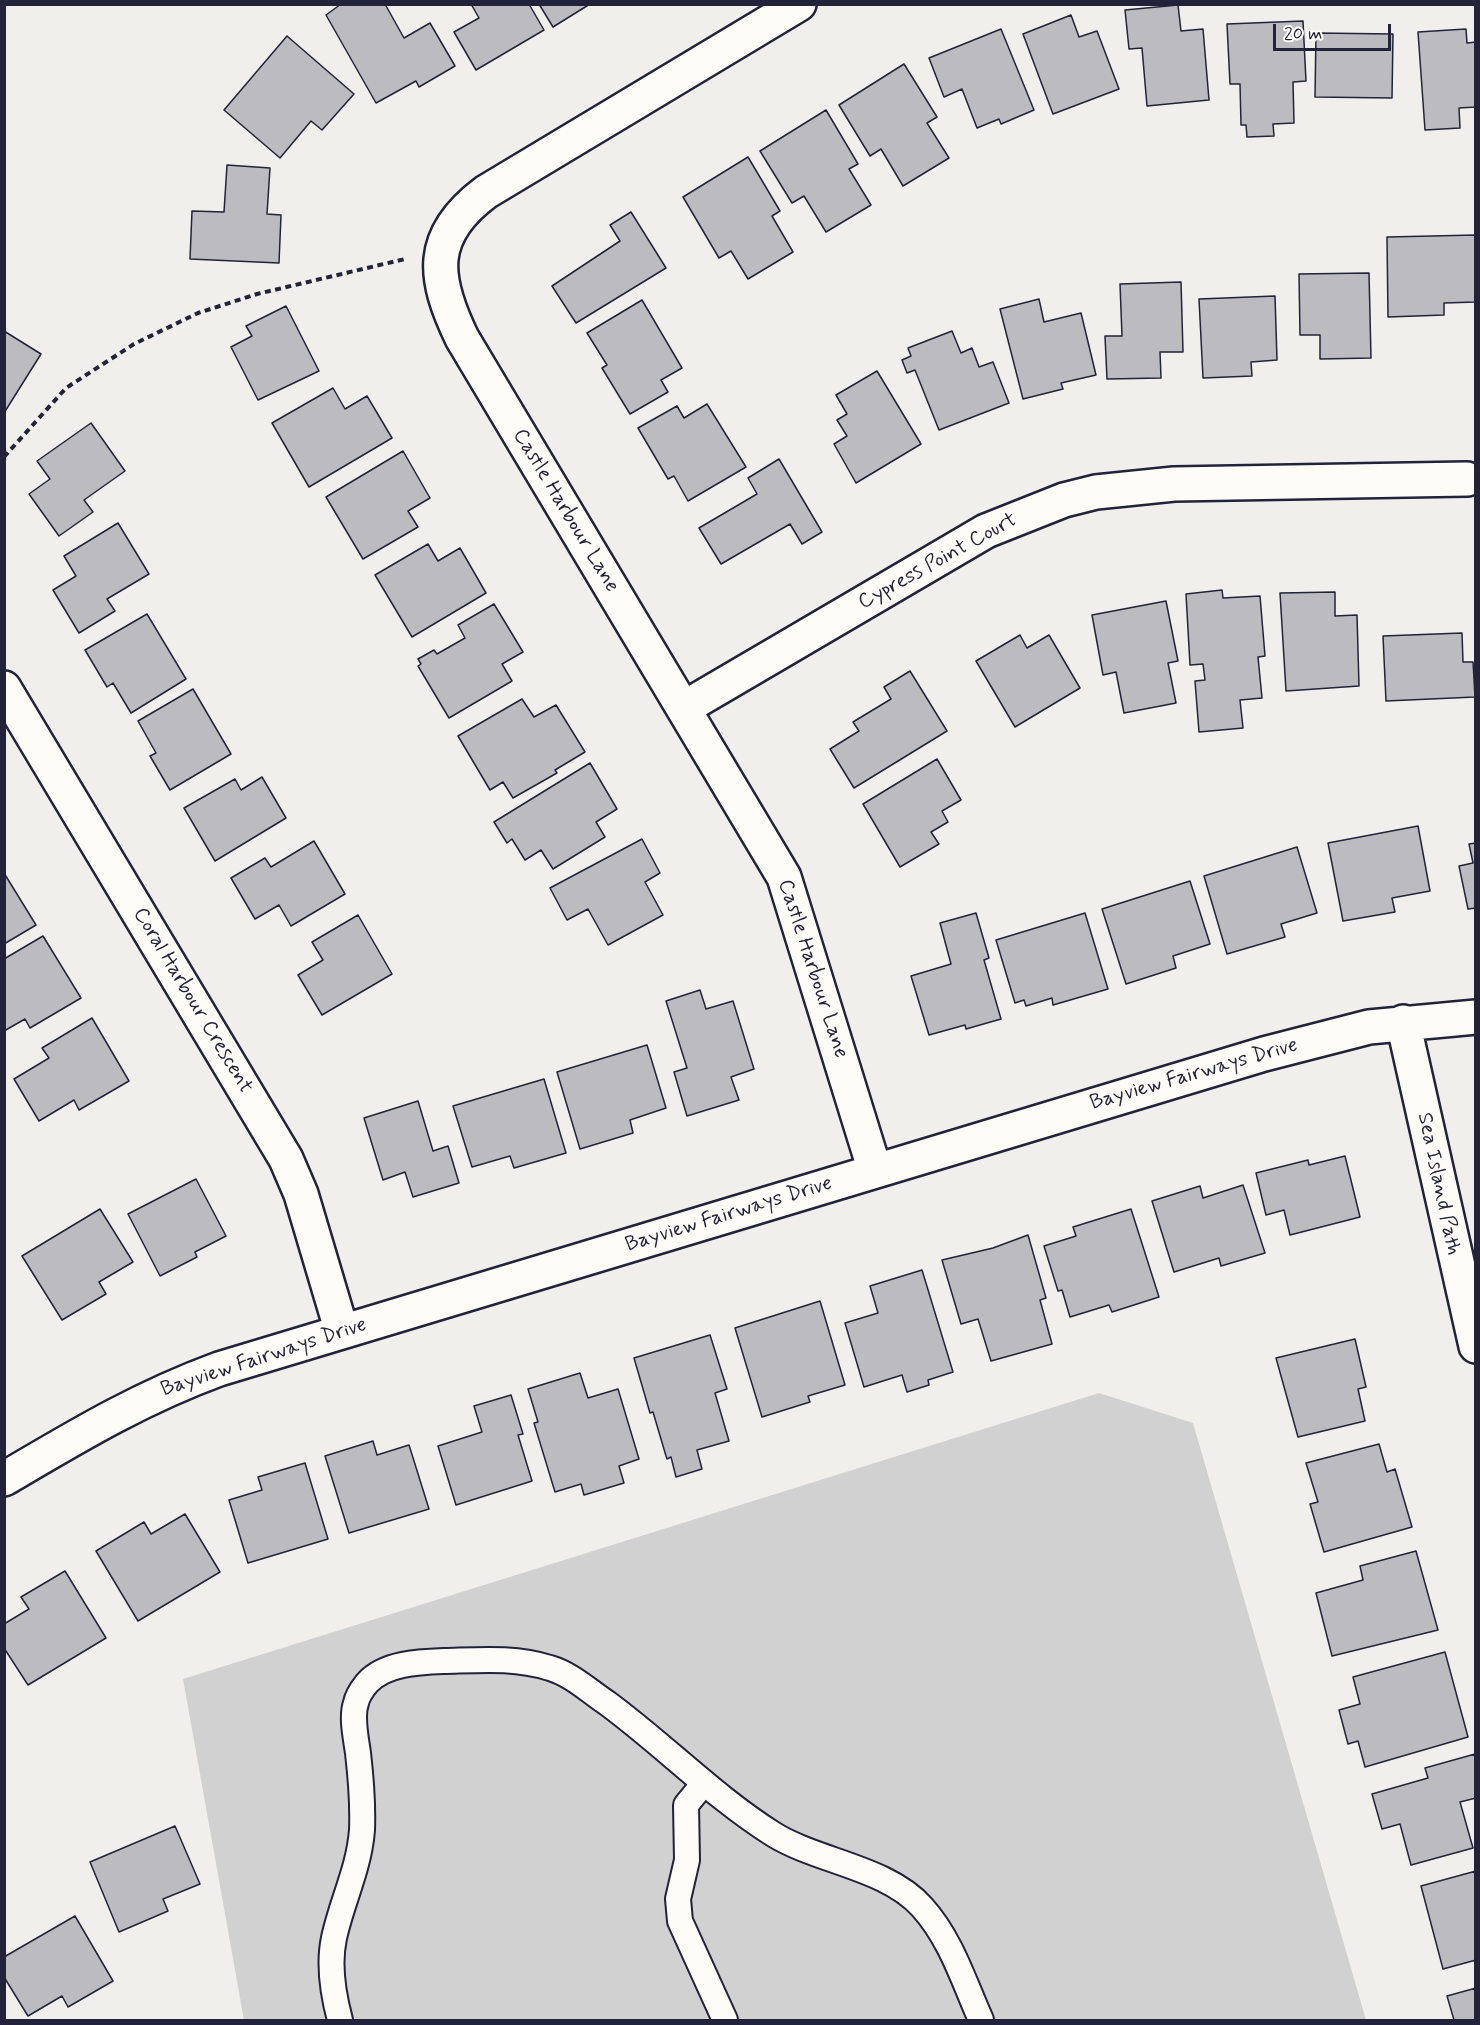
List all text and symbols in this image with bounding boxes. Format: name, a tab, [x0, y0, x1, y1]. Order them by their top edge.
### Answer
scale bar	[1276, 12, 1394, 50]
text: 20 m	[1284, 22, 1322, 46]
street label: Castle Harbour Lane	[506, 425, 624, 597]
street label: Cypress Point Court	[854, 508, 1022, 616]
street label: Castle Harbour Lane	[771, 877, 853, 1061]
street label: Coral Harbour Crescent	[127, 904, 257, 1098]
street label: Bayview Fairways Drive	[1087, 1033, 1301, 1117]
street label: Sea Island Path	[1411, 1110, 1465, 1258]
street label: Bayview Fairways Drive	[623, 1172, 835, 1258]
street label: Bayview Fairways Drive	[158, 1313, 370, 1403]

